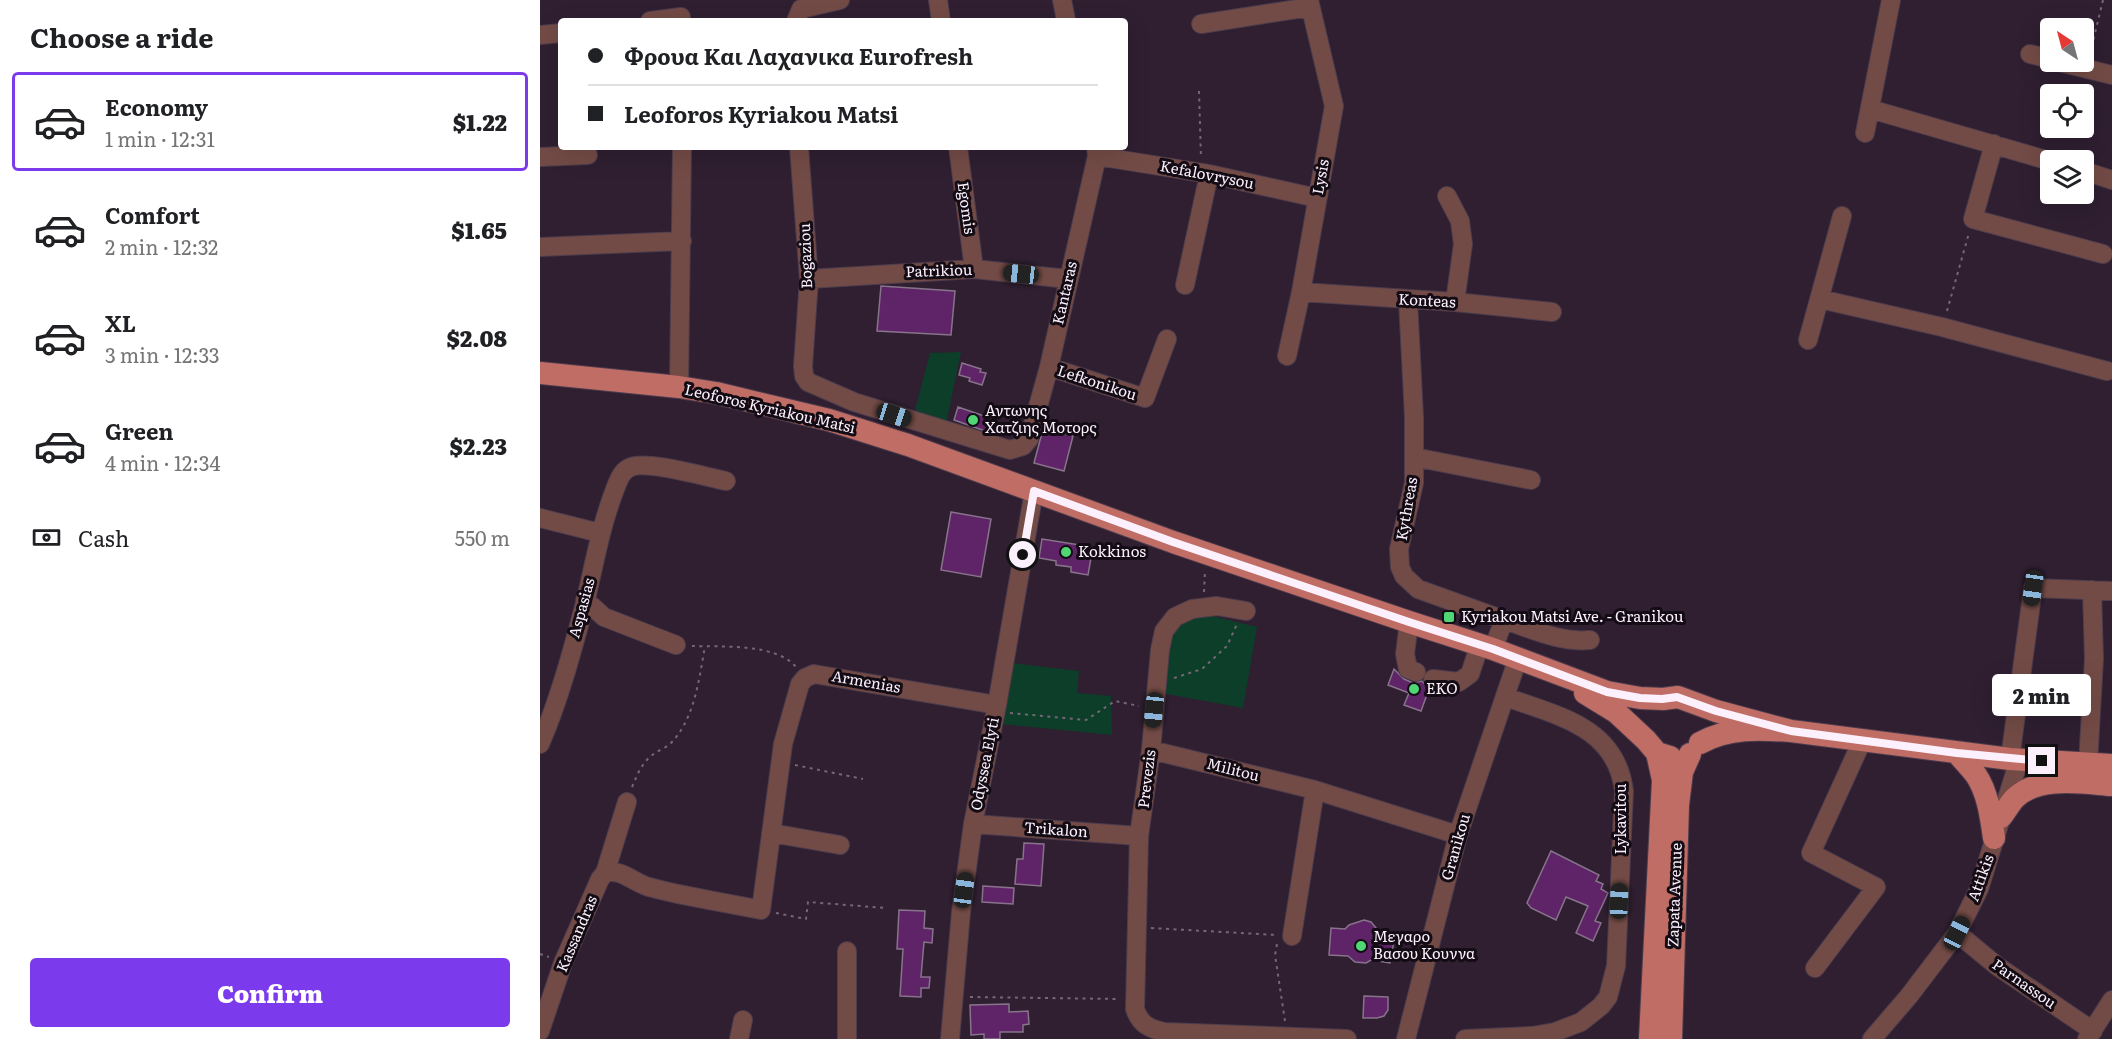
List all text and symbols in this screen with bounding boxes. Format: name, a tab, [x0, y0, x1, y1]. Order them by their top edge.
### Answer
text: Choose a ride	[30, 16, 213, 56]
north arrow	[2040, 18, 2094, 72]
map controls	[2040, 18, 2094, 204]
text: Φρουα Και Λαχανικα Eurofresh	[624, 39, 973, 72]
button: locate	[2040, 84, 2094, 138]
text: Economy	[105, 90, 208, 123]
icon: car	[33, 95, 87, 149]
text: Leoforos Kyriakou Matsi	[624, 97, 898, 130]
text: $1.22	[453, 105, 507, 138]
text: 1 min · 12:31	[105, 123, 215, 153]
button: layers	[2040, 150, 2094, 204]
street label: Kefalovrysou	[1158, 153, 1257, 194]
street label: Lysis	[1305, 157, 1334, 196]
street label: Egomis	[952, 180, 983, 236]
text: Comfort	[105, 198, 200, 231]
icon: car	[33, 203, 87, 257]
text: $1.65	[451, 213, 507, 246]
street label: Bogaziou	[792, 222, 817, 289]
text: 2 min · 12:32	[105, 231, 218, 261]
street label: Patrikiou	[905, 257, 973, 282]
street label: Kantaras	[1045, 259, 1082, 327]
car	[1002, 263, 1040, 285]
street label: Konteas	[1398, 287, 1457, 313]
text: XL	[105, 306, 136, 339]
icon: car	[33, 311, 87, 365]
text: $2.08	[447, 321, 507, 354]
text: 3 min · 12:33	[105, 339, 220, 369]
street label: Lefkonikou	[1055, 358, 1141, 405]
street label: Leoforos Kyriakou Matsi	[683, 377, 858, 438]
place label: Αντωνης Χατζιης Μοτορς	[985, 398, 1097, 438]
car	[874, 401, 914, 429]
marker: Αντωνης Χατζιης Μοτορς	[966, 413, 980, 427]
text: Green	[105, 414, 174, 447]
icon: car	[33, 419, 87, 473]
text: $2.23	[449, 429, 507, 462]
text: 4 min · 12:34	[105, 447, 220, 477]
street label: Kythreas	[1389, 475, 1422, 542]
icon: cash	[30, 521, 63, 554]
text: Cash	[78, 521, 129, 554]
text: 550 m	[455, 522, 510, 552]
place label: Kokkinos	[1078, 539, 1146, 562]
route start	[1009, 541, 1036, 568]
marker: Kokkinos	[1059, 545, 1073, 559]
car	[2022, 569, 2044, 607]
street label: Aspasias	[561, 575, 600, 640]
place label: Kyriakou Matsi Ave. - Granikou	[1461, 604, 1684, 627]
marker: Kyriakou Matsi Ave. - Granikou	[1442, 610, 1456, 624]
street label: Armenias	[830, 663, 903, 698]
callout: 2 min	[1992, 674, 2092, 716]
place label: EKO	[1426, 676, 1458, 699]
text: 2 min	[2013, 680, 2070, 710]
marker: EKO	[1407, 682, 1421, 696]
car	[1143, 691, 1165, 729]
street label: Odyssea Elyti	[963, 715, 1004, 812]
route end	[2028, 747, 2055, 774]
street label: Prevezis	[1131, 748, 1161, 809]
street label: Militou	[1205, 751, 1263, 786]
street label: Lykavitou	[1608, 783, 1631, 855]
street label: Granikou	[1434, 810, 1475, 883]
street label: Trikalon	[1024, 815, 1089, 842]
street label: Zapata Avenue	[1660, 842, 1687, 947]
street label: Attikis	[1961, 851, 1999, 904]
car	[953, 871, 975, 909]
car	[1609, 883, 1629, 919]
street label: Kassandras	[549, 891, 602, 975]
car	[1941, 913, 1973, 953]
place label: Μεγαρο Βασου Κουννα	[1373, 924, 1475, 964]
marker: Μεγαρο Βασου Κουννα	[1354, 939, 1368, 953]
street label: Parnassou	[1988, 952, 2062, 1014]
button: Confirm	[30, 958, 510, 1027]

